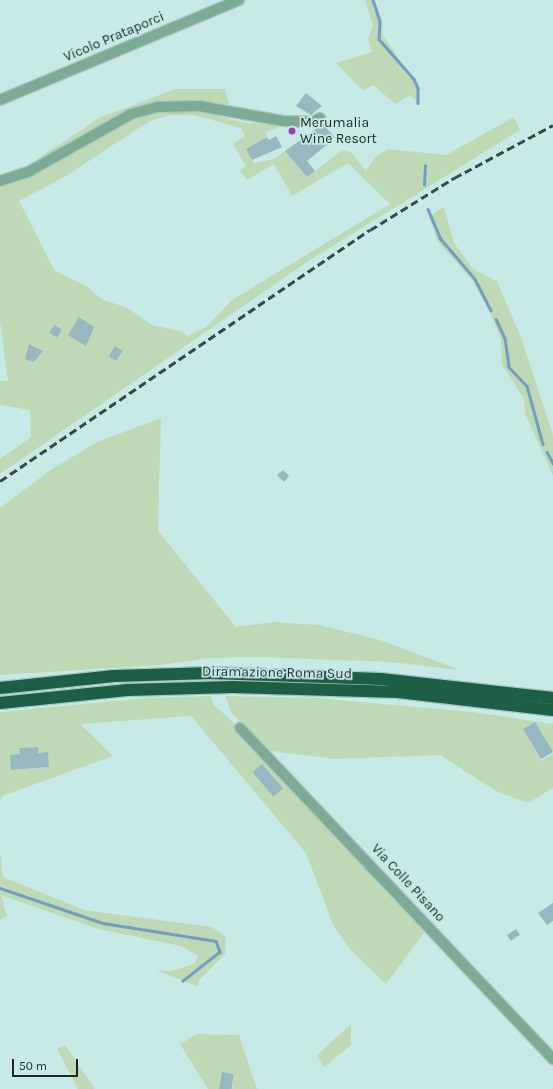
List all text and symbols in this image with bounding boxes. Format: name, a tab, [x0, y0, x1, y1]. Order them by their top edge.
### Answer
street label: Vicolo Prataporci	[61, 8, 167, 66]
place label: Merumalia Wine Resort	[300, 115, 377, 148]
marker: Merumalia Wine Resort	[287, 126, 297, 136]
street label: Diramazione Roma Sud	[202, 663, 352, 683]
street label: Via Colle Pisano	[368, 840, 448, 926]
scale bar	[14, 1051, 80, 1077]
text: 50 m	[19, 1059, 47, 1073]

